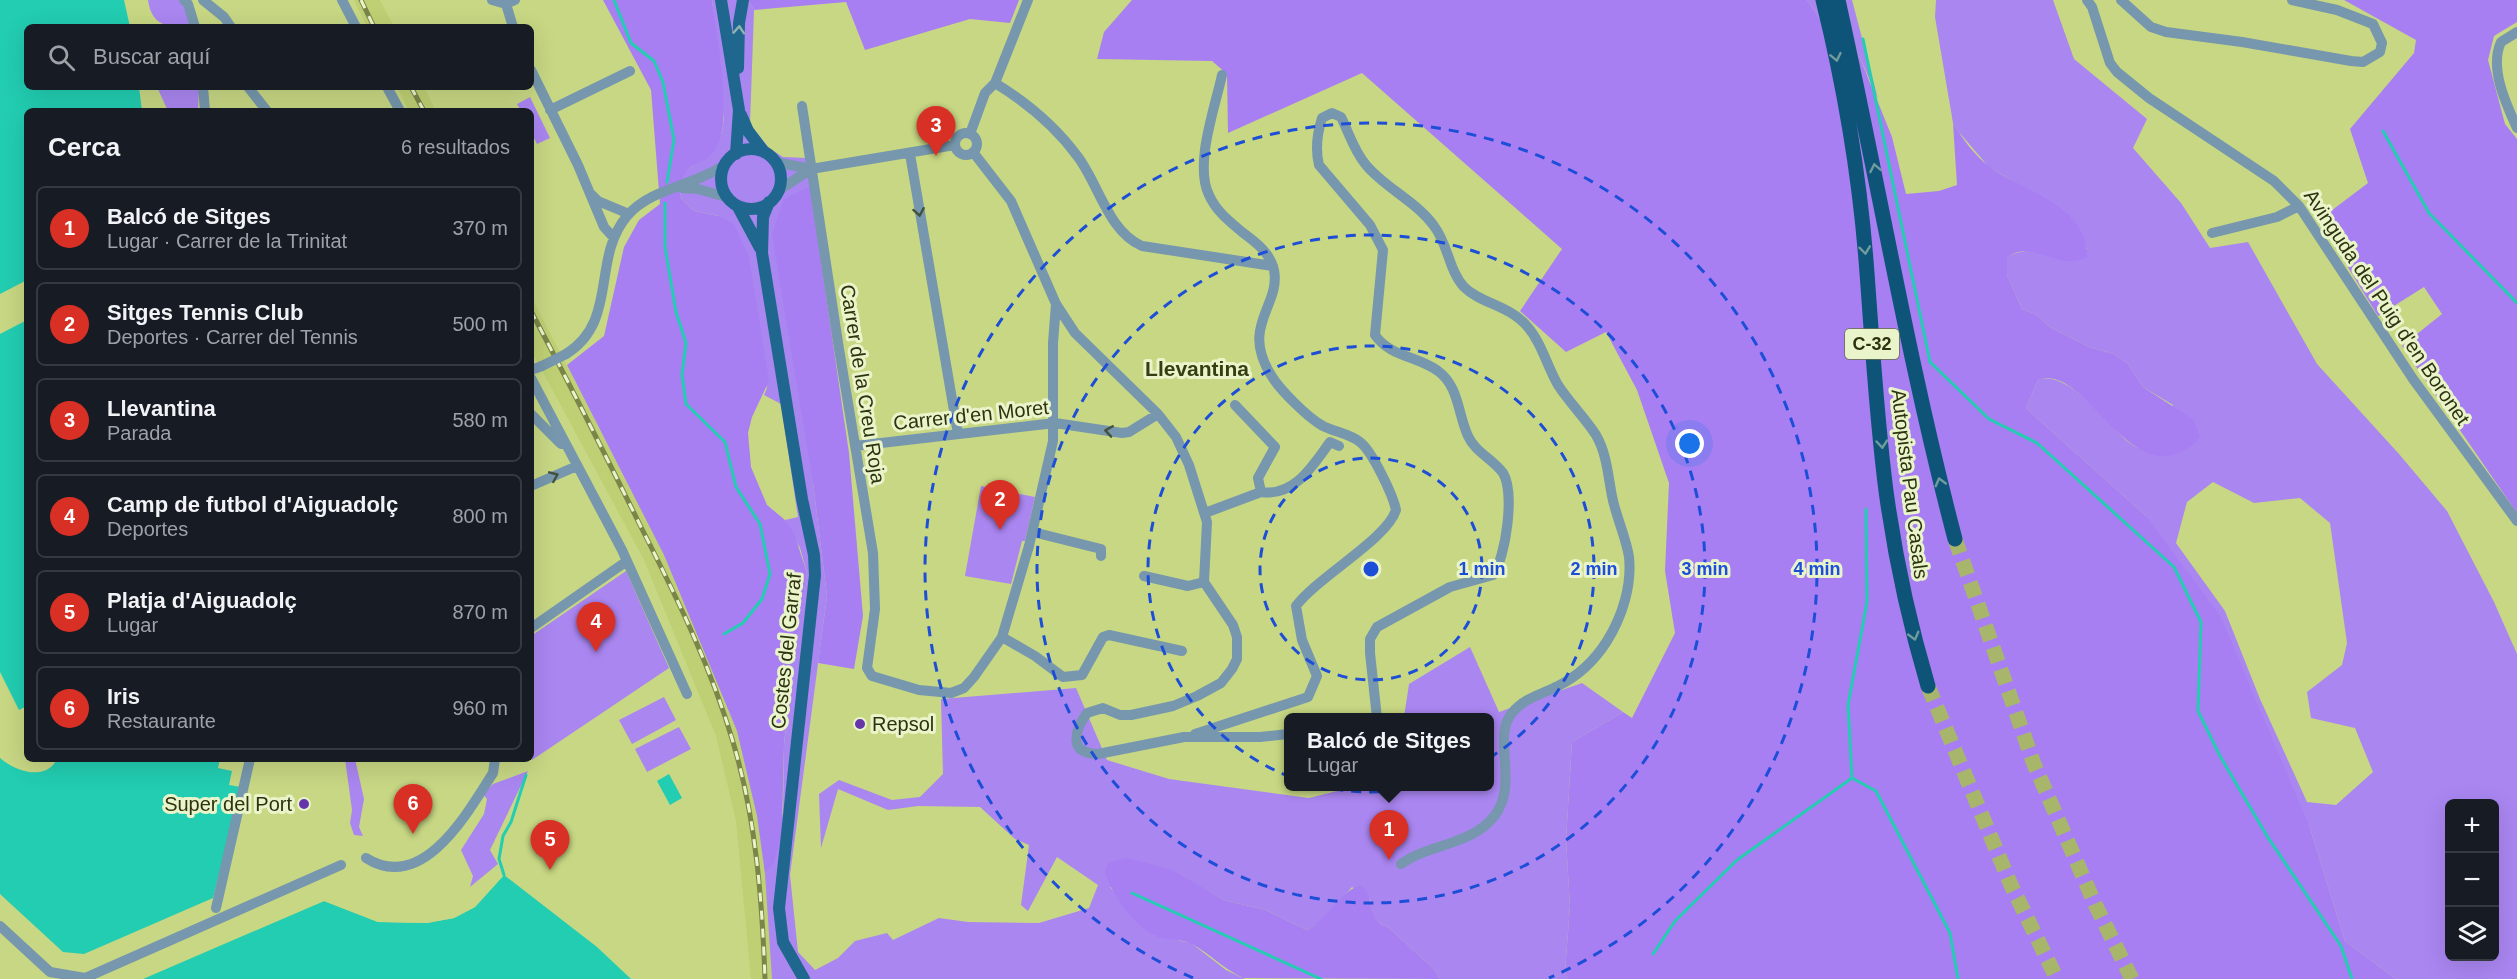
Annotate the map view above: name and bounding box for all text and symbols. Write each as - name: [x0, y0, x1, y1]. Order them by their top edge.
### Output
- search box: [24, 24, 534, 90]
- one-way arrow: [732, 25, 745, 35]
- icon: search: [45, 41, 78, 74]
- text: Buscar aquí: [93, 44, 210, 69]
- one-way arrow: [1828, 52, 1841, 62]
- pin: 3: [916, 106, 956, 156]
- text: Cerca: [48, 132, 120, 162]
- text: 6 resultados: [401, 136, 510, 158]
- one-way arrow: [1869, 163, 1882, 173]
- street label: Avinguda del Puig d'en Boronet: [2300, 185, 2474, 429]
- text: Balcó de Sitges: [107, 204, 271, 229]
- one-way arrow: [912, 206, 925, 216]
- text: 1: [64, 217, 75, 239]
- text: 370 m: [452, 217, 508, 239]
- text: Lugar · Carrer de la Trinitat: [107, 230, 347, 252]
- one-way arrow: [1858, 245, 1870, 254]
- street label: Carrer de la Creu Roja: [836, 283, 890, 486]
- text: Sitges Tennis Club: [107, 300, 303, 325]
- text: 2: [64, 313, 75, 335]
- text: 500 m: [452, 313, 508, 335]
- text: Deportes · Carrer del Tennis: [107, 326, 358, 348]
- road number: C-32: [1845, 329, 1899, 359]
- district label: Llevantina: [1145, 357, 1249, 380]
- street label: Autopista Pau Casals: [1887, 388, 1933, 580]
- text: Llevantina: [107, 396, 216, 421]
- street label: Carrer d'en Moret: [892, 396, 1050, 434]
- text: 3: [64, 409, 75, 431]
- text: 580 m: [452, 409, 508, 431]
- text: Parada: [107, 422, 172, 444]
- one-way arrow: [1104, 426, 1113, 438]
- your location: [1675, 429, 1704, 458]
- one-way arrow: [1875, 440, 1888, 449]
- one-way arrow: [548, 472, 559, 484]
- one-way arrow: [1934, 477, 1947, 487]
- pin: 2: [980, 480, 1020, 530]
- text: Camp de futbol d'Aiguadolç: [107, 492, 398, 517]
- text: 4: [64, 505, 75, 527]
- text: 800 m: [452, 505, 508, 527]
- text: Deportes: [107, 518, 188, 540]
- centre of rings: [1361, 559, 1381, 579]
- text: 1 min: [1458, 559, 1506, 579]
- text: 2 min: [1570, 559, 1618, 579]
- text: 3 min: [1681, 559, 1729, 579]
- text: 4 min: [1793, 559, 1841, 579]
- street label: Costes del Garraf: [767, 571, 805, 730]
- text: Platja d'Aiguadolç: [107, 588, 297, 613]
- text: 5: [64, 601, 75, 623]
- text: 870 m: [452, 601, 508, 623]
- pin: 4: [576, 602, 616, 652]
- text: Lugar: [107, 614, 158, 636]
- one-way arrow: [1906, 631, 1919, 641]
- text: Iris: [107, 684, 140, 709]
- text: 6: [64, 697, 75, 719]
- text: 960 m: [452, 697, 508, 719]
- text: Restaurante: [107, 710, 216, 732]
- place label: Repsol: [872, 713, 934, 735]
- popup: [1284, 713, 1494, 791]
- marker: Repsol: [853, 717, 867, 731]
- text: Balcó de Sitges: [1307, 728, 1471, 753]
- text: Lugar: [1307, 754, 1358, 776]
- pin: 6: [394, 784, 432, 834]
- place label: Super del Port: [164, 793, 292, 815]
- marker: Super del Port: [297, 797, 311, 811]
- map controls: [2445, 799, 2499, 961]
- button: +: [2445, 799, 2499, 853]
- pin: 1: [1370, 810, 1408, 860]
- pin: 5: [530, 820, 570, 870]
- button: −: [2445, 853, 2499, 907]
- button: layers: [2445, 907, 2499, 961]

